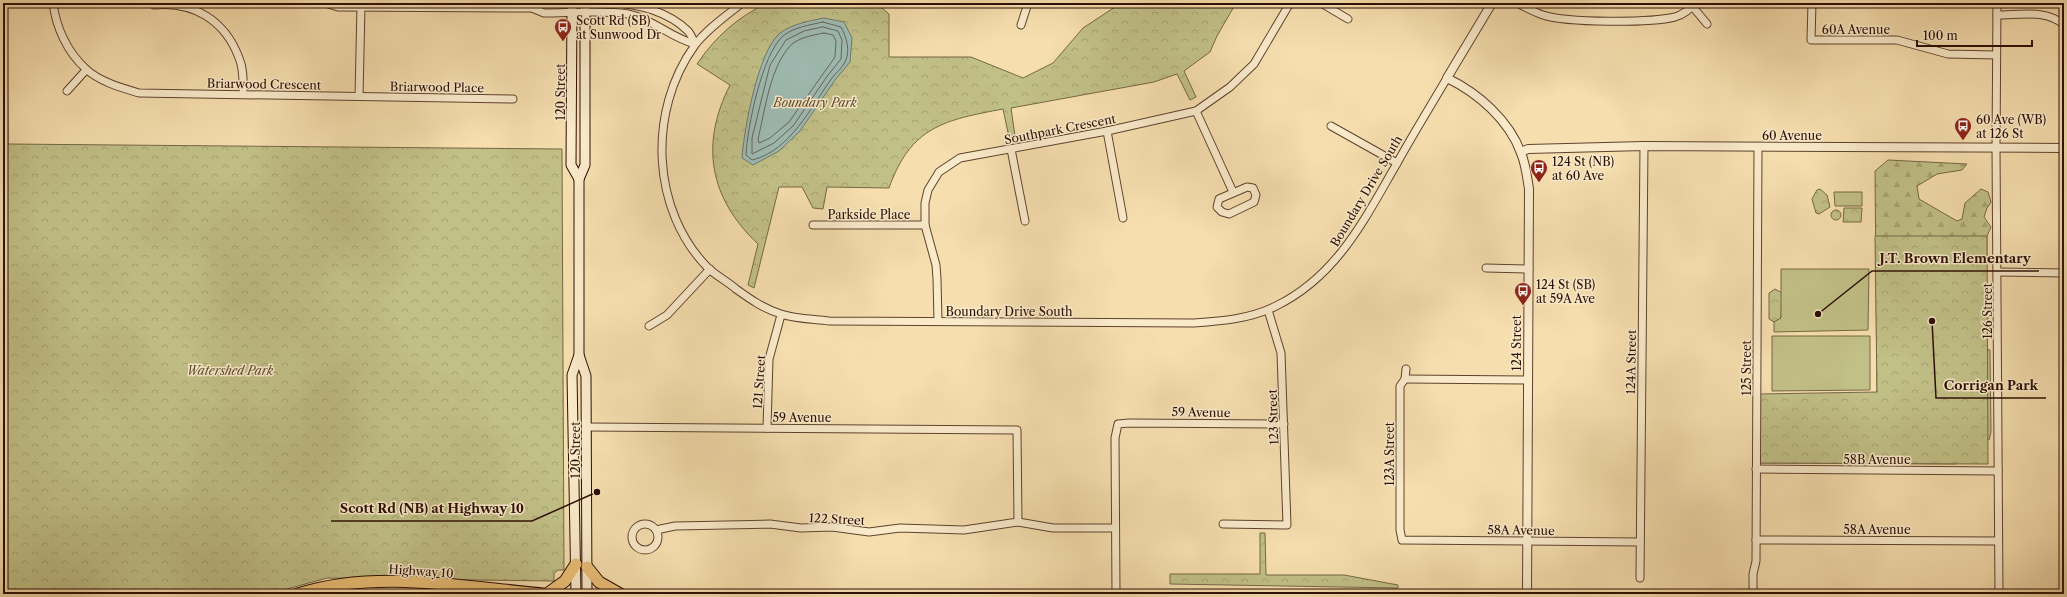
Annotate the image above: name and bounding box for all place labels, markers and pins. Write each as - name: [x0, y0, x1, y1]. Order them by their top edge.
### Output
- place label: Scott Rd (SB) at Sunwood Dr: [576, 13, 661, 42]
- bus stop icon: Scott Rd (SB) at Sunwood Dr: [553, 17, 573, 42]
- place label: 60 Ave (WB) at 126 St: [1976, 112, 2047, 141]
- bus stop icon: 60 Ave (WB) at 126 St: [1953, 116, 1973, 141]
- place label: 124 St (NB) at 60 Ave: [1552, 154, 1614, 183]
- bus stop icon: 124 St (NB) at 60 Ave: [1529, 158, 1549, 183]
- callout: J.T. Brown Elementary: [1872, 246, 2039, 271]
- place label: 124 St (SB) at 59A Ave: [1536, 277, 1596, 306]
- bus stop icon: 124 St (SB) at 59A Ave: [1513, 281, 1533, 306]
- callout: Corrigan Park: [1936, 373, 2046, 398]
- callout: Scott Rd (NB) at Highway 10: [331, 496, 532, 521]

